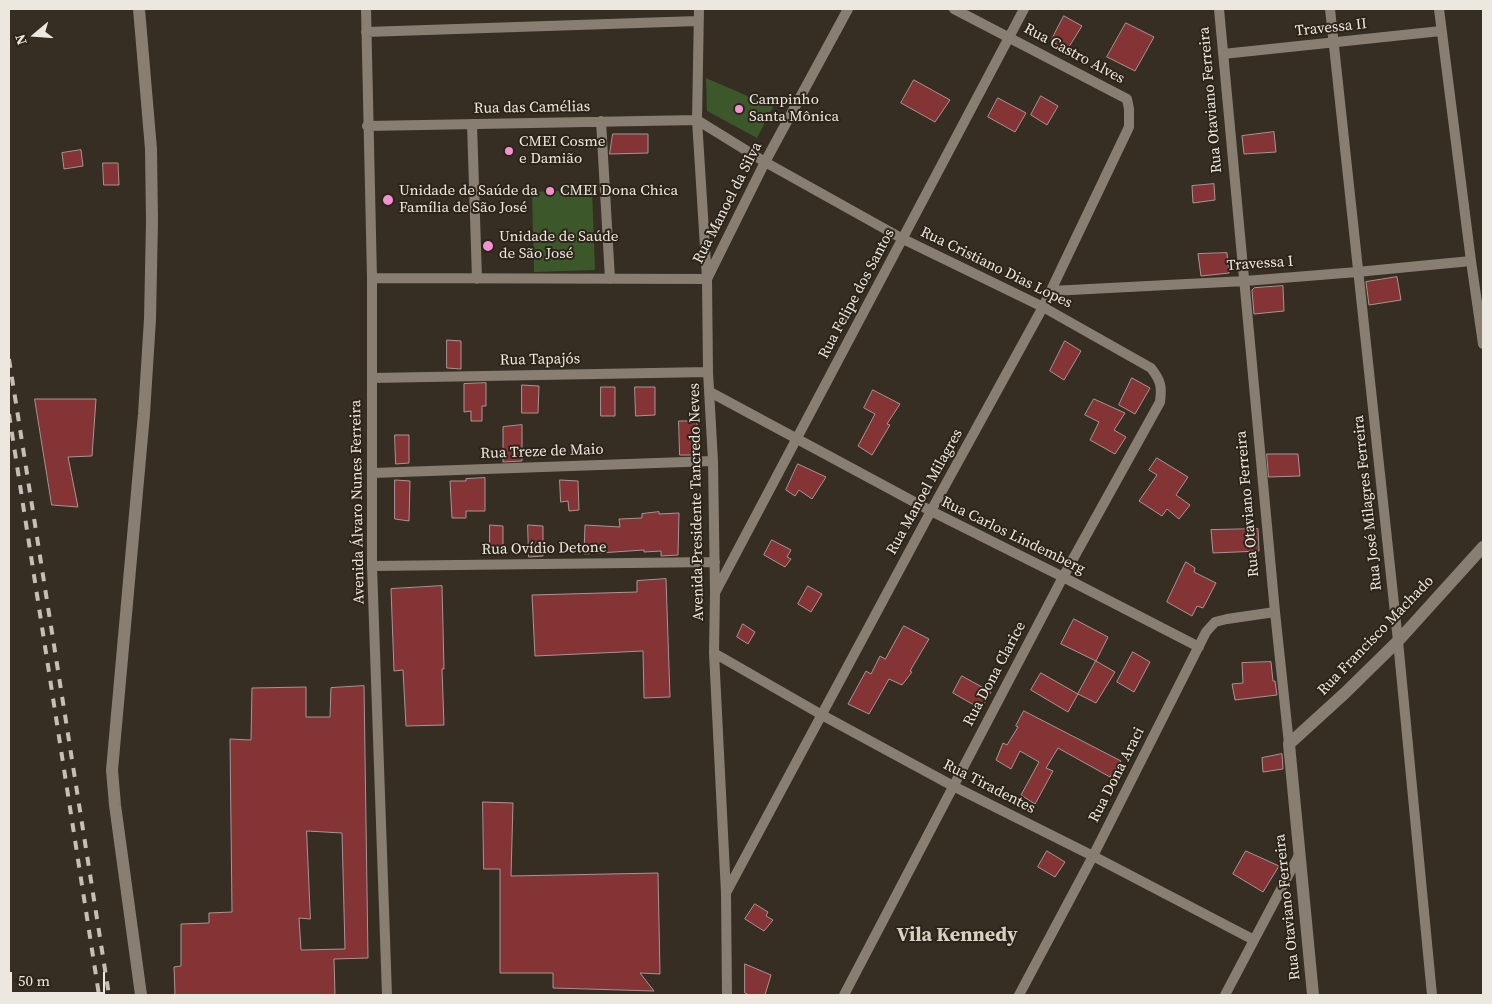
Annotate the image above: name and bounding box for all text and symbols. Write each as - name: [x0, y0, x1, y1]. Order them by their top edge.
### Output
- north arrow: [10, 10, 60, 60]
- street label: Travessa II: [1294, 15, 1368, 41]
- street label: Rua Castro Alves: [1021, 20, 1127, 88]
- street label: Rua Otaviano Ferreira: [1196, 26, 1226, 174]
- text: N: [10, 32, 32, 48]
- place label: Campinho Santa Mônica: [749, 91, 839, 126]
- street label: Rua das Camélias: [474, 98, 590, 118]
- marker: Campinho Santa Mônica: [733, 103, 745, 115]
- place label: CMEI Cosme e Damião: [519, 133, 605, 168]
- street label: Rua Manoel da Silva: [690, 139, 766, 267]
- marker: CMEI Cosme e Damião: [503, 145, 515, 157]
- place label: Unidade de Saúde da Família de São José: [399, 182, 538, 217]
- place label: CMEI Dona Chica: [560, 182, 678, 200]
- marker: CMEI Dona Chica: [544, 185, 556, 197]
- marker: Unidade de Saúde da Família de São José: [381, 193, 395, 207]
- street label: Rua Cristiano Dias Lopes: [917, 223, 1075, 313]
- street label: Rua Felipe dos Santos: [815, 226, 899, 362]
- place label: Unidade de Saúde de São José: [499, 228, 618, 263]
- marker: Unidade de Saúde de São José: [481, 239, 495, 253]
- street label: Travessa I: [1226, 253, 1294, 275]
- street label: Rua Tapajós: [500, 350, 580, 370]
- street label: Avenida Presidente Tancredo Neves: [686, 383, 708, 621]
- street label: Avenida Álvaro Nunes Ferreira: [347, 400, 369, 604]
- street label: Rua José Milagres Ferreira: [1350, 414, 1386, 592]
- street label: Rua Manoel Milagres: [883, 426, 967, 558]
- street label: Rua Otaviano Ferreira: [1233, 430, 1263, 578]
- street label: Rua Treze de Maio: [480, 441, 604, 463]
- street label: Rua Carlos Lindemberg: [938, 493, 1088, 579]
- street label: Rua Ovídio Detone: [481, 539, 607, 559]
- street label: Rua Francisco Machado: [1314, 572, 1438, 700]
- street label: Rua Dona Clarice: [960, 619, 1030, 729]
- street label: Rua Dona Araci: [1085, 725, 1149, 825]
- street label: Rua Tiradentes: [940, 756, 1038, 818]
- street label: Rua Otaviano Ferreira: [1271, 833, 1305, 981]
- district label: Vila Kennedy: [896, 924, 1018, 948]
- scale bar: [12, 962, 108, 994]
- text: 50 m: [18, 970, 50, 991]

